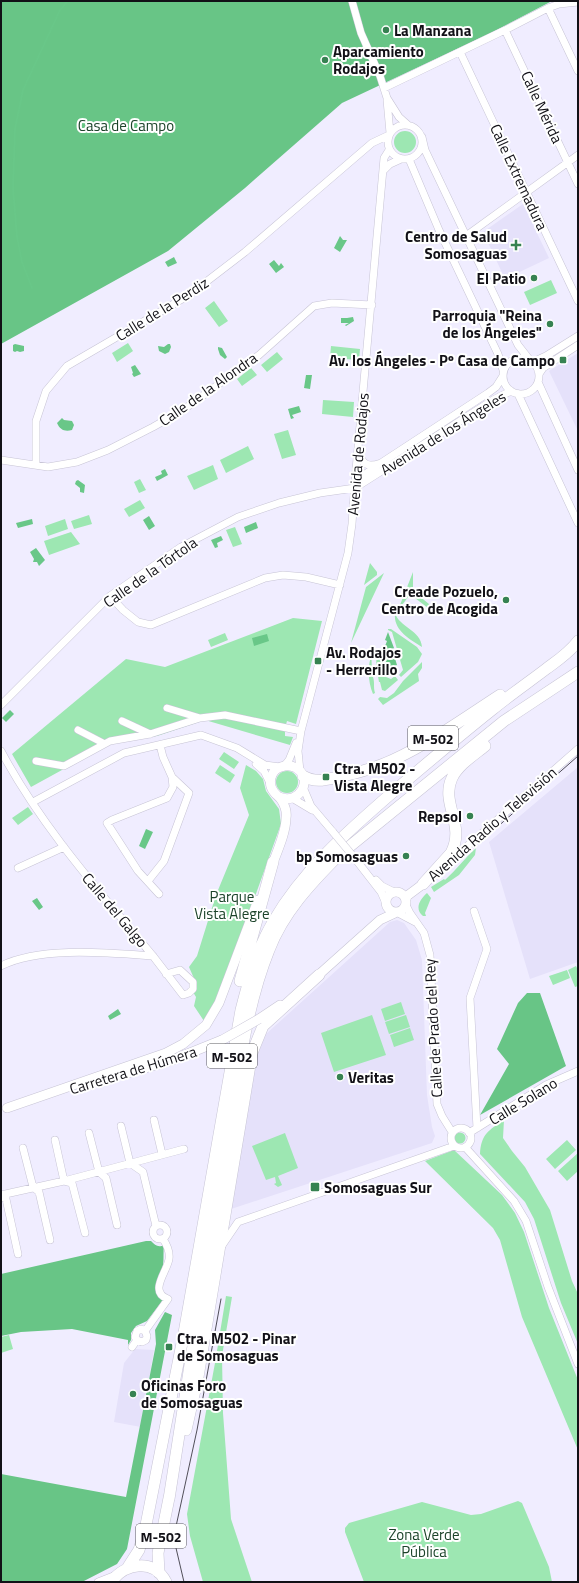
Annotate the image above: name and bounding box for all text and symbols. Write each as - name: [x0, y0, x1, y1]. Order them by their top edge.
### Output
- place label: La Manzana: [394, 19, 472, 42]
- marker: La Manzana: [381, 25, 391, 35]
- place label: Aparcamiento Rodajos: [333, 40, 424, 80]
- marker: Aparcamiento Rodajos: [320, 55, 330, 65]
- street label: Calle Mérida: [515, 67, 569, 147]
- park label: Casa de Campo: [78, 114, 174, 137]
- street label: Calle Extremadura: [484, 120, 554, 234]
- place label: Centro de Salud Somosaguas: [405, 225, 507, 265]
- marker: Centro de Salud Somosaguas: [510, 239, 522, 251]
- place label: El Patio: [477, 267, 526, 290]
- street label: Calle de la Perdiz: [111, 271, 213, 347]
- marker: El Patio: [529, 273, 539, 283]
- place label: Parroquia "Reina de los Ángeles": [432, 304, 542, 344]
- marker: Parroquia "Reina de los Ángeles": [545, 319, 555, 329]
- street label: Calle de la Alondra: [154, 346, 262, 432]
- place label: Av. los Ángeles - Pº Casa de Campo: [329, 349, 555, 372]
- marker: Av. los Ángeles - Pº Casa de Campo: [558, 355, 568, 365]
- street label: Avenida de los Ángeles: [376, 385, 510, 481]
- street label: Avenida de Rodajos: [341, 392, 375, 516]
- street label: Calle de la Tórtola: [98, 531, 202, 613]
- place label: Creade Pozuelo, Centro de Acogida: [381, 580, 498, 620]
- marker: Creade Pozuelo, Centro de Acogida: [501, 595, 511, 605]
- place label: Av. Rodajos - Herrerillo: [326, 641, 401, 681]
- marker: Av. Rodajos - Herrerillo: [313, 656, 323, 666]
- road number: M-502: [408, 726, 458, 750]
- place label: Ctra. M502 - Vista Alegre: [334, 757, 415, 797]
- street label: Avenida Radio y Televisión: [422, 761, 562, 887]
- marker: Ctra. M502 - Vista Alegre: [321, 772, 331, 782]
- place label: Repsol: [418, 805, 462, 828]
- marker: Repsol: [465, 811, 475, 821]
- place label: bp Somosaguas: [296, 845, 398, 868]
- marker: bp Somosaguas: [401, 851, 411, 861]
- street label: Calle del Galgo: [77, 868, 153, 953]
- park label: Parque Vista Alegre: [194, 885, 270, 925]
- street label: Calle de Prado del Rey: [418, 958, 448, 1098]
- street label: Carretera de Húmera: [67, 1040, 200, 1100]
- road number: M-502: [207, 1044, 257, 1068]
- place label: Veritas: [348, 1066, 394, 1089]
- street label: Calle Solano: [484, 1071, 562, 1131]
- marker: Veritas: [335, 1072, 345, 1082]
- place label: Somosaguas Sur: [324, 1176, 432, 1199]
- marker: Somosaguas Sur: [309, 1181, 321, 1193]
- place label: Ctra. M502 - Pinar de Somosaguas: [177, 1327, 296, 1367]
- marker: Ctra. M502 - Pinar de Somosaguas: [164, 1342, 174, 1352]
- place label: Oficinas Foro de Somosaguas: [141, 1374, 243, 1414]
- marker: Oficinas Foro de Somosaguas: [128, 1389, 138, 1399]
- park label: Zona Verde Pública: [388, 1523, 460, 1563]
- road number: M-502: [136, 1524, 186, 1548]

